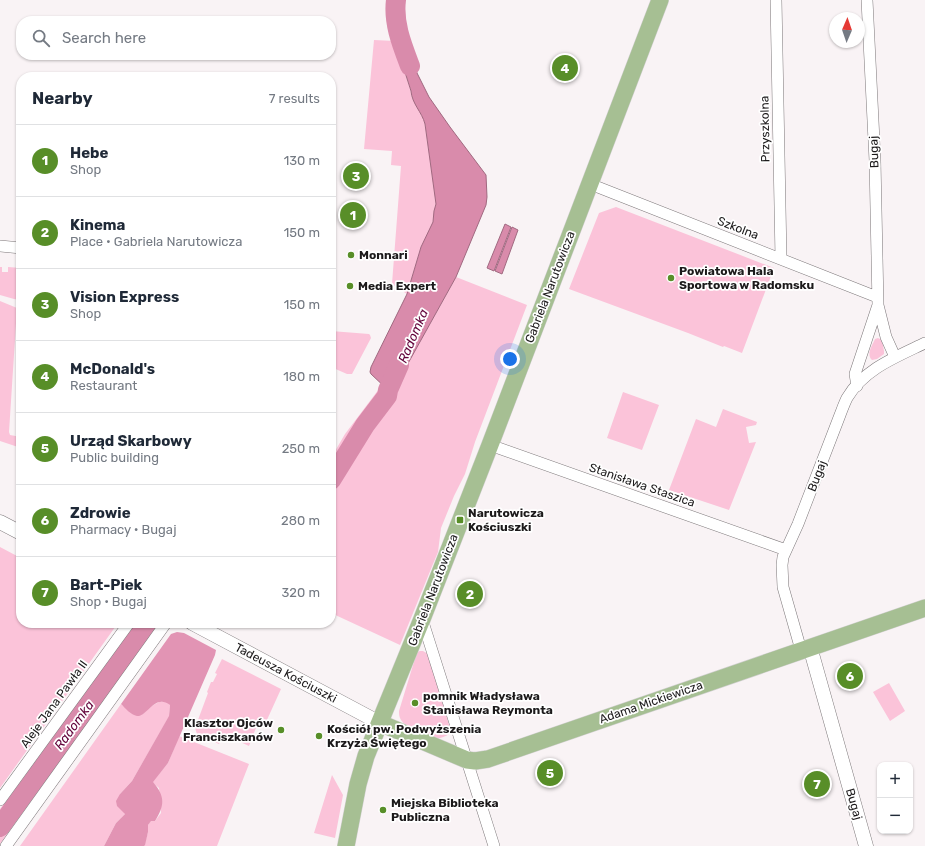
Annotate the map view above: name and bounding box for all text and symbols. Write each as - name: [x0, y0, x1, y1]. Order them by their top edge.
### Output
- north arrow: [829, 12, 865, 48]
- search box: [16, 16, 336, 60]
- icon: search: [30, 27, 52, 49]
- text: Search here: [62, 29, 146, 47]
- pin: 4: [552, 53, 578, 83]
- text: Nearby: [32, 88, 93, 108]
- text: 7 results: [269, 91, 320, 106]
- street label: Przyszkolna: [757, 96, 773, 162]
- street label: Bugaj: [866, 136, 882, 168]
- text: Hebe: [70, 144, 108, 162]
- text: 1: [42, 153, 48, 168]
- text: 130 m: [284, 153, 320, 168]
- pin: 3: [343, 161, 369, 191]
- text: Shop: [70, 162, 101, 177]
- pin: 1: [340, 200, 366, 230]
- street label: Szkolna: [715, 214, 761, 242]
- text: Kinema: [70, 216, 125, 234]
- text: 2: [41, 225, 49, 240]
- text: 150 m: [284, 225, 320, 240]
- street label: Gabriela Narutowicza: [522, 229, 578, 345]
- text: Place · Gabriela Narutowicza: [70, 234, 242, 249]
- place label: Monnari: [359, 248, 408, 262]
- marker: Monnari: [346, 250, 356, 260]
- place label: Powiatowa Hala Sportowa w Radomsku: [679, 264, 814, 292]
- marker: Powiatowa Hala Sportowa w Radomsku: [666, 273, 676, 283]
- place label: Media Expert: [358, 279, 437, 293]
- marker: Media Expert: [345, 281, 355, 291]
- text: Vision Express: [70, 288, 179, 306]
- text: 3: [41, 297, 49, 312]
- text: 150 m: [284, 297, 320, 312]
- text: Shop: [70, 306, 101, 321]
- water label: Radomka: [395, 306, 431, 365]
- your location: [500, 349, 520, 369]
- text: McDonald's: [70, 360, 155, 378]
- text: 4: [41, 369, 49, 384]
- text: 180 m: [283, 369, 320, 384]
- text: Restaurant: [70, 378, 137, 393]
- text: Urząd Skarbowy: [70, 432, 192, 450]
- text: 5: [41, 441, 49, 456]
- text: 250 m: [282, 441, 320, 456]
- text: Public building: [70, 450, 159, 465]
- street label: Bugaj: [805, 458, 829, 494]
- street label: Stanisława Staszica: [587, 460, 697, 510]
- text: Zdrowie: [70, 504, 131, 522]
- place label: Narutowicza Kościuszki: [468, 506, 544, 534]
- text: 6: [41, 513, 49, 528]
- text: 280 m: [281, 513, 320, 528]
- marker: Narutowicza Kościuszki: [455, 515, 465, 525]
- text: Pharmacy · Bugaj: [70, 522, 176, 537]
- street label: Gabriela Narutowicza: [405, 532, 461, 648]
- text: Bart-Piek: [70, 576, 142, 594]
- pin: 2: [457, 579, 483, 609]
- text: 7: [41, 585, 49, 600]
- text: 320 m: [282, 585, 320, 600]
- text: Shop · Bugaj: [70, 594, 147, 609]
- street label: Tadeusza Kościuszki: [233, 640, 339, 706]
- street label: Aleje Jana Pawła II: [18, 658, 90, 750]
- pin: 6: [837, 661, 863, 691]
- street label: Adama Mickiewicza: [597, 678, 705, 726]
- place label: pomnik Władysława Stanisława Reymonta: [423, 689, 553, 717]
- water label: Radomka: [51, 697, 97, 753]
- marker: pomnik Władysława Stanisława Reymonta: [410, 698, 420, 708]
- place label: Klasztor Ojców Franciszkanów: [183, 716, 273, 744]
- place label: Kościół pw. Podwyższenia Krzyża Świętego: [327, 722, 481, 750]
- marker: Klasztor Ojców Franciszkanów: [276, 725, 286, 735]
- marker: Kościół pw. Podwyższenia Krzyża Świętego: [314, 731, 324, 741]
- pin: 5: [537, 758, 563, 788]
- map controls: [877, 762, 913, 834]
- button: +: [877, 762, 913, 798]
- pin: 7: [804, 769, 830, 799]
- street label: Bugaj: [843, 787, 865, 821]
- place label: Miejska Biblioteka Publiczna: [391, 796, 499, 824]
- button: −: [877, 798, 913, 834]
- marker: Miejska Biblioteka Publiczna: [378, 805, 388, 815]

